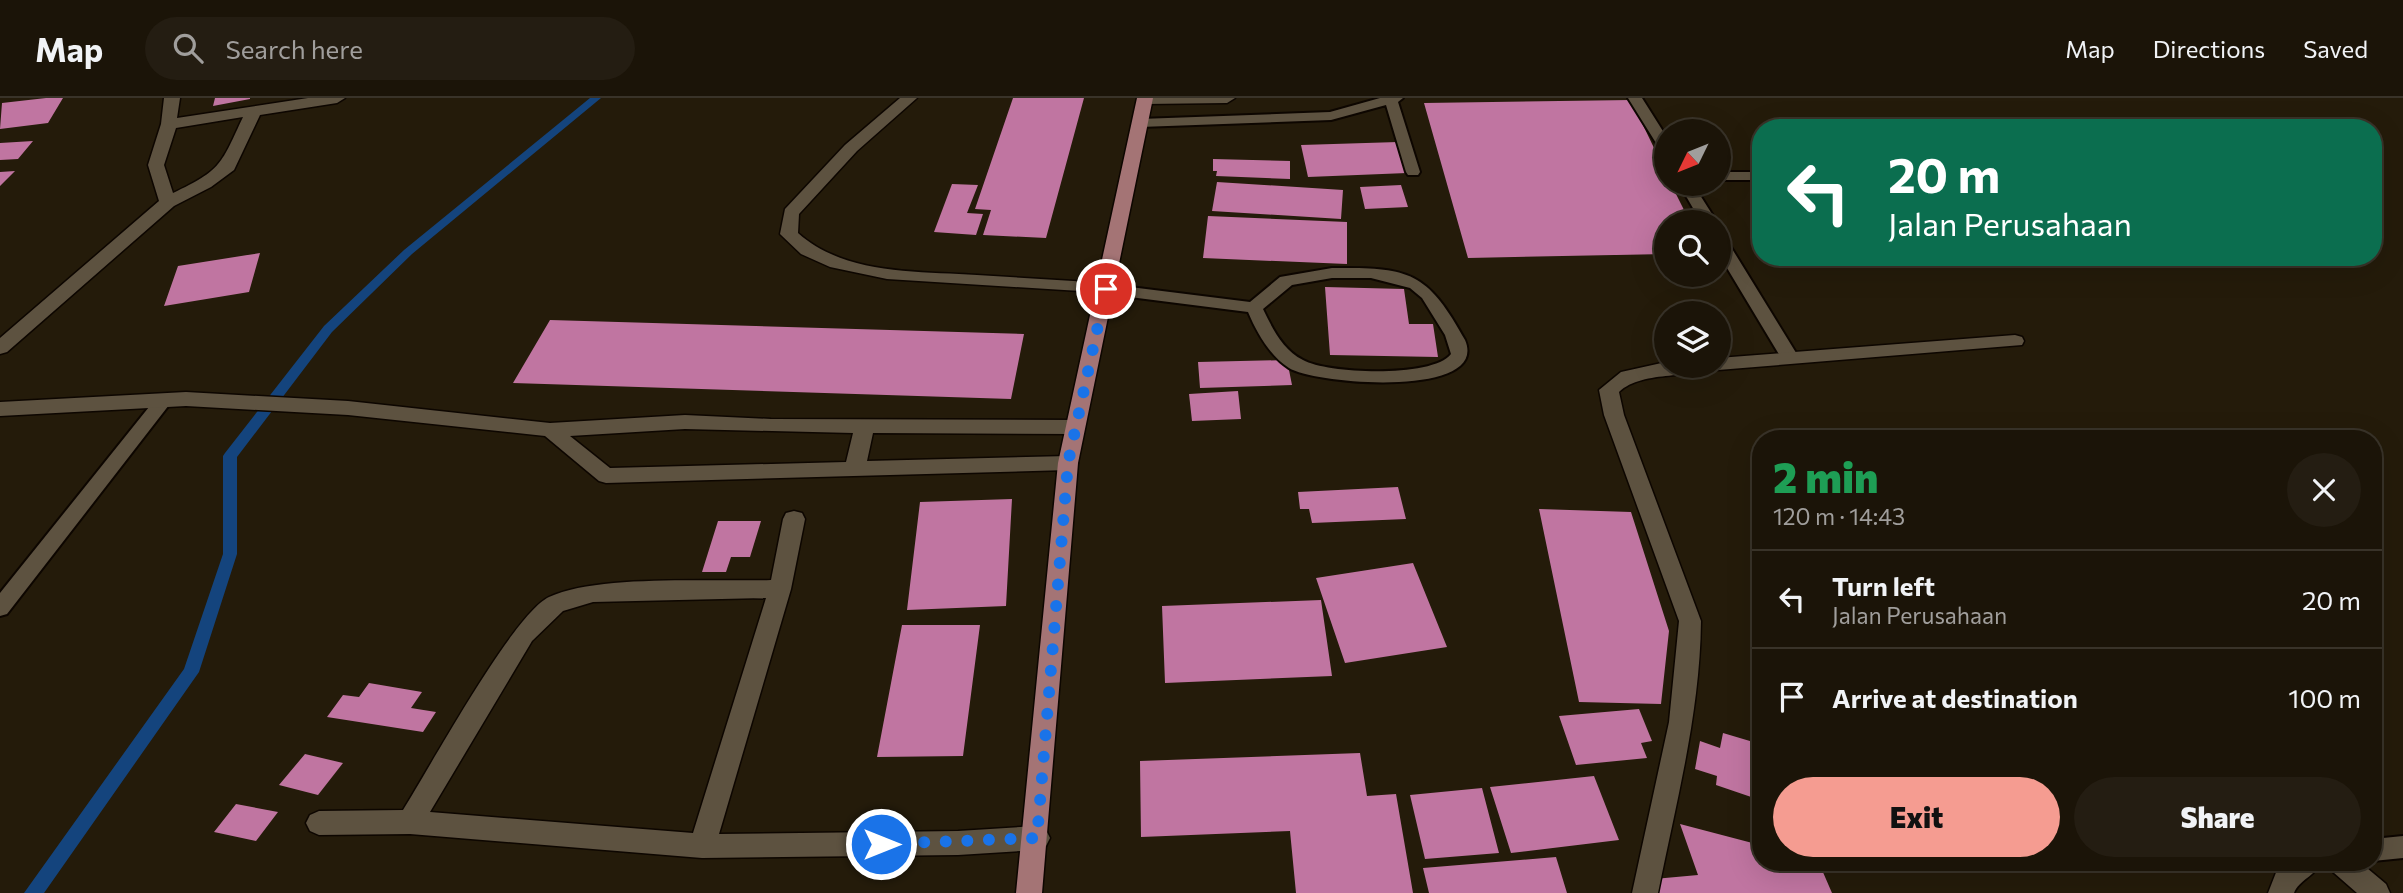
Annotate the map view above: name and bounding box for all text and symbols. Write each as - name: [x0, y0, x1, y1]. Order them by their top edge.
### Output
- search box: [145, 17, 635, 80]
- text: Map: [35, 28, 103, 69]
- icon: search: [169, 29, 207, 67]
- text: Search here: [225, 33, 363, 64]
- text: Map: [2065, 34, 2115, 63]
- text: Directions: [2153, 34, 2265, 63]
- text: Saved: [2303, 34, 2368, 63]
- north arrow: [1654, 119, 1731, 196]
- map controls: [1654, 119, 1731, 378]
- text: 20 m: [1888, 143, 2000, 203]
- icon: left: [1773, 147, 1864, 238]
- text: Jalan Perusahaan: [1888, 203, 2132, 243]
- button: search: [1654, 210, 1731, 287]
- pin: [1076, 259, 1136, 319]
- icon: arrive: [1087, 270, 1125, 308]
- button: layers: [1654, 301, 1731, 378]
- text: 2 min: [1773, 450, 1879, 502]
- button: close: [2287, 453, 2361, 527]
- text: 120 m · 14:43: [1773, 502, 1905, 530]
- text: Turn left: [1832, 570, 1935, 601]
- icon: left: [1773, 580, 1811, 618]
- text: 20 m: [2302, 584, 2361, 615]
- text: Jalan Perusahaan: [1832, 601, 2007, 629]
- icon: arrive: [1773, 678, 1811, 716]
- text: Arrive at destination: [1832, 682, 2078, 713]
- text: 100 m: [2288, 682, 2361, 713]
- button: Exit: [1773, 777, 2060, 857]
- button: Share: [2074, 777, 2361, 857]
- position arrow: [844, 807, 918, 881]

